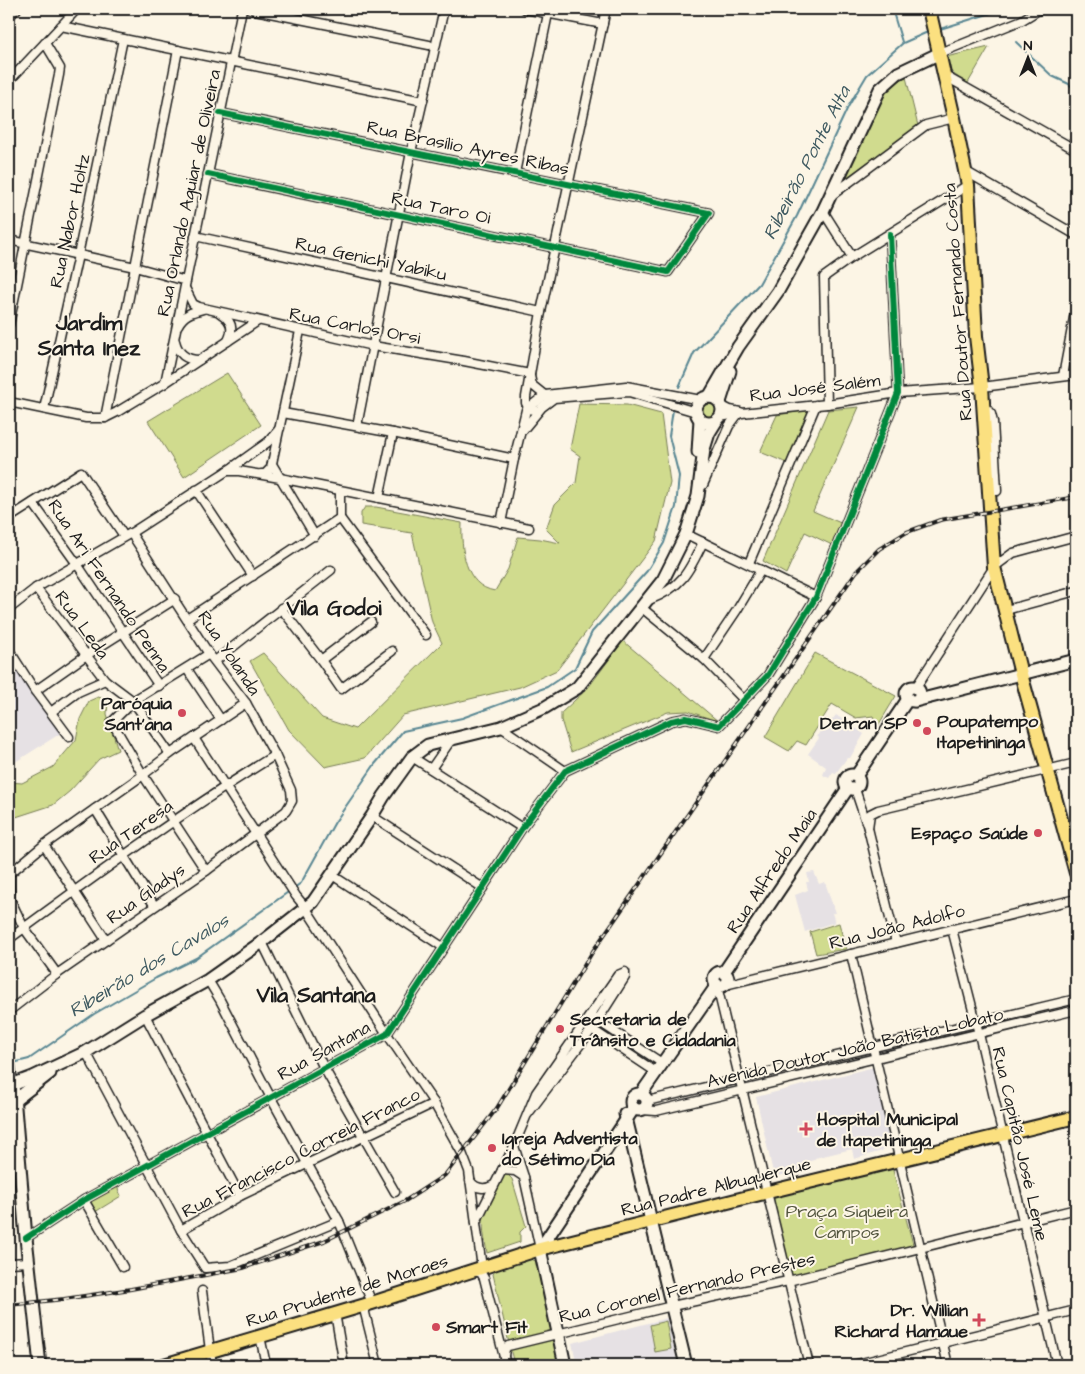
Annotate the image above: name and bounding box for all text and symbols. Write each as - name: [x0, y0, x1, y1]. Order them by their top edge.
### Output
- north arrow: [1002, 32, 1052, 82]
- text: N: [1024, 36, 1033, 56]
- street label: Rua Orlando Aguiar de Oliveira: [151, 67, 228, 319]
- water label: Ribeirão Ponte Alta: [757, 80, 858, 244]
- street label: Rua Brasílio Ayres Ribas: [364, 114, 571, 183]
- street label: Rua Nabor Holtz: [44, 152, 96, 290]
- street label: Rua Doutor Fernando Costa: [937, 182, 979, 422]
- street label: Rua Taro Oi: [389, 185, 493, 231]
- street label: Rua Genichi Yabiku: [293, 231, 449, 287]
- street label: Rua Carlos Orsi: [287, 301, 423, 351]
- district label: Jardim Santa Inez: [37, 308, 141, 364]
- street label: Rua José Salém: [748, 368, 882, 408]
- street label: Rua Ari Fernando Penna: [42, 494, 176, 678]
- street label: Rua Leda: [49, 586, 115, 664]
- district label: Vila Godoi: [285, 593, 382, 624]
- street label: Rua Yolanda: [191, 606, 267, 700]
- place label: Paróquia Sant’ana: [101, 691, 173, 737]
- marker: Paróquia Sant’ana: [176, 707, 188, 719]
- place label: Poupatempo Itapetininga: [937, 709, 1039, 756]
- place label: Detran SP: [820, 711, 908, 736]
- marker: Detran SP: [911, 717, 923, 729]
- marker: Poupatempo Itapetininga: [921, 725, 933, 737]
- street label: Rua Teresa: [84, 794, 178, 870]
- street label: Rua Alfredo Maia: [721, 804, 823, 938]
- place label: Espaço Saúde: [912, 821, 1028, 846]
- marker: Espaço Saúde: [1032, 827, 1044, 839]
- street label: Rua Gladys: [102, 858, 191, 931]
- street label: Rua João Adolfo: [827, 898, 967, 956]
- water label: Ribeirão dos Cavalos: [64, 907, 235, 1024]
- district label: Vila Santana: [255, 980, 376, 1011]
- street label: Avenida Doutor João Batista Lobato: [704, 1002, 1006, 1094]
- place label: Secretaria de Trânsito e Cidadania: [569, 1007, 737, 1053]
- street label: Rua Santana: [273, 1015, 375, 1087]
- marker: Secretaria de Trânsito e Cidadania: [554, 1023, 566, 1035]
- street label: Rua Capitão José Leme: [986, 1045, 1055, 1244]
- street label: Rua Francisco Correia Franco: [178, 1082, 424, 1224]
- place label: Hospital Municipal de Itapetininga: [816, 1107, 958, 1154]
- marker: Hospital Municipal de Itapetininga: [799, 1122, 813, 1136]
- place label: Igreja Adventista do Sétimo Dia: [501, 1126, 638, 1172]
- marker: Igreja Adventista do Sétimo Dia: [486, 1142, 498, 1154]
- street label: Rua Padre Albuquerque: [618, 1151, 814, 1223]
- park label: Praça Siqueira Campos: [786, 1199, 908, 1245]
- street label: Rua Coronel Fernando Prestes: [556, 1246, 818, 1330]
- street label: Rua Prudente de Moraes: [243, 1248, 451, 1334]
- place label: Dr. Willian Richard Hamaue: [835, 1298, 968, 1344]
- marker: Dr. Willian Richard Hamaue: [972, 1313, 986, 1327]
- place label: Smart Fit: [445, 1315, 528, 1340]
- marker: Smart Fit: [430, 1321, 442, 1333]

